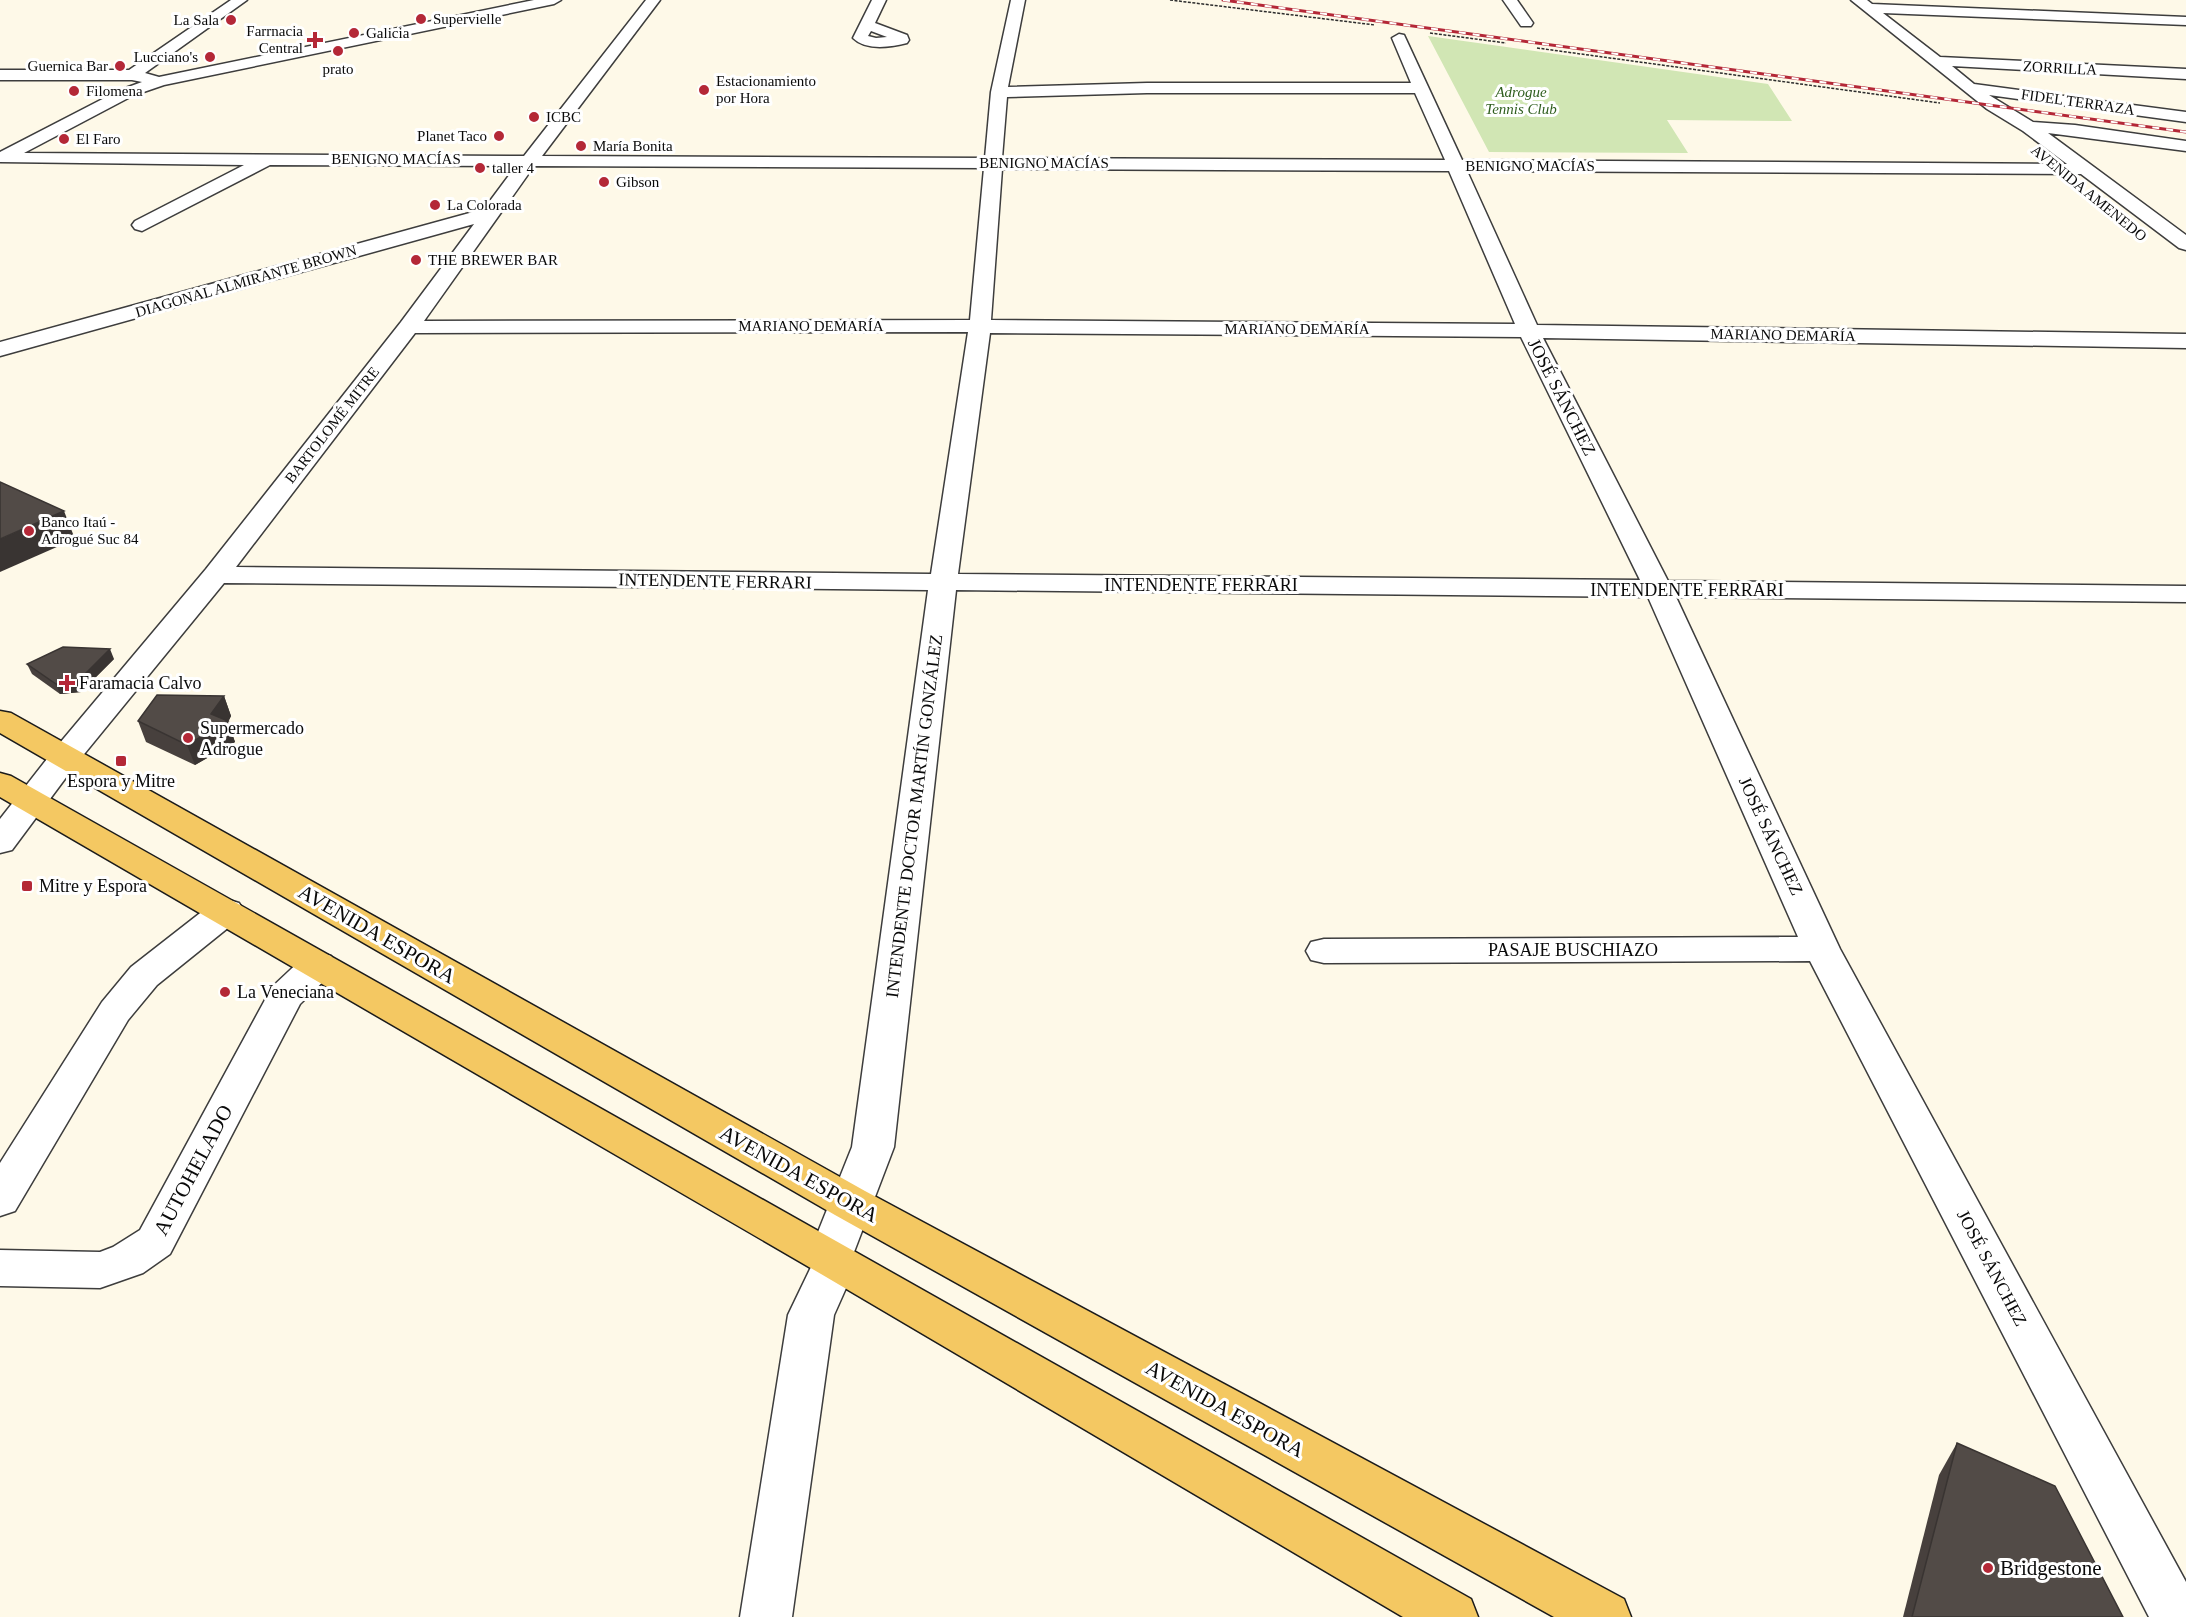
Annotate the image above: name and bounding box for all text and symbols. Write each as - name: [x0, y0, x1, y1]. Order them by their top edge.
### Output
- place label: Supervielle: [433, 11, 502, 27]
- place label: La Sala: [174, 12, 219, 28]
- marker: Supervielle: [414, 12, 428, 26]
- marker: La Sala: [224, 13, 238, 27]
- place label: Farrnacia Central: [246, 23, 303, 56]
- place label: Galicia: [366, 25, 410, 41]
- marker: Galicia: [347, 26, 361, 40]
- marker: Farrnacia Central: [308, 33, 322, 47]
- marker: prato: [331, 44, 345, 58]
- place label: Lucciano's: [134, 49, 198, 65]
- marker: Lucciano's: [203, 50, 217, 64]
- place label: Guernica Bar: [28, 58, 108, 74]
- street label: ZORRILLA: [2023, 58, 2098, 78]
- marker: Guernica Bar: [113, 59, 127, 73]
- place label: prato: [323, 61, 353, 77]
- place label: Estacionamiento por Hora: [716, 73, 816, 106]
- place label: Filomena: [86, 83, 143, 99]
- marker: Estacionamiento por Hora: [697, 83, 711, 97]
- marker: Filomena: [67, 84, 81, 98]
- park label: Adrogue Tennis Club: [1485, 84, 1557, 117]
- street label: FIDEL TERRAZA: [2020, 86, 2136, 118]
- place label: ICBC: [546, 109, 581, 125]
- marker: ICBC: [527, 110, 541, 124]
- place label: Planet Taco: [417, 128, 487, 144]
- marker: Planet Taco: [492, 129, 506, 143]
- place label: El Faro: [76, 131, 121, 147]
- marker: El Faro: [57, 132, 71, 146]
- place label: María Bonita: [593, 138, 673, 154]
- marker: María Bonita: [574, 139, 588, 153]
- street label: AVENIDA AMENEDO: [2028, 142, 2150, 244]
- street label: BENIGNO MACÍAS: [331, 151, 461, 167]
- street label: BENIGNO MACÍAS: [979, 155, 1109, 171]
- street label: BENIGNO MACÍAS: [1465, 158, 1595, 174]
- place label: taller 4: [492, 160, 535, 176]
- marker: taller 4: [473, 161, 487, 175]
- place label: Gibson: [616, 174, 660, 190]
- marker: Gibson: [597, 175, 611, 189]
- place label: La Colorada: [447, 197, 522, 213]
- marker: La Colorada: [428, 198, 442, 212]
- street label: DIAGONAL ALMIRANTE BROWN: [134, 242, 359, 320]
- place label: THE BREWER BAR: [428, 252, 558, 268]
- marker: THE BREWER BAR: [409, 253, 423, 267]
- street label: MARIANO DEMARÍA: [738, 318, 884, 334]
- street label: MARIANO DEMARÍA: [1224, 321, 1370, 337]
- street label: MARIANO DEMARÍA: [1710, 326, 1856, 344]
- street label: JOSÉ SÁNCHEZ: [1524, 335, 1601, 459]
- street label: BARTOLOMÉ MITRE: [282, 364, 382, 486]
- place label: Banco Itaú - Adrogué Suc 84: [41, 514, 139, 547]
- marker: Banco Itaú - Adrogué Suc 84: [22, 524, 36, 538]
- street label: INTENDENTE FERRARI: [618, 569, 812, 593]
- street label: INTENDENTE FERRARI: [1104, 575, 1298, 595]
- street label: INTENDENTE FERRARI: [1590, 580, 1784, 600]
- street label: INTENDENTE DOCTOR MARTÍN GONZÁLEZ: [881, 633, 946, 999]
- place label: Faramacia Calvo: [79, 673, 201, 693]
- marker: Faramacia Calvo: [60, 676, 74, 690]
- place label: Supermercado Adrogue: [200, 718, 304, 759]
- marker: Supermercado Adrogue: [181, 731, 195, 745]
- marker: Espora y Mitre: [114, 754, 128, 768]
- place label: Espora y Mitre: [67, 771, 175, 791]
- street label: JOSÉ SÁNCHEZ: [1735, 773, 1808, 898]
- place label: Mitre y Espora: [39, 876, 147, 896]
- marker: Mitre y Espora: [20, 879, 34, 893]
- street label: AVENIDA ESPORA: [294, 879, 461, 989]
- street label: PASAJE BUSCHIAZO: [1488, 940, 1658, 960]
- place label: La Veneciana: [237, 982, 334, 1002]
- marker: La Veneciana: [218, 985, 232, 999]
- street label: AUTOHELADO: [149, 1101, 237, 1239]
- street label: AVENIDA ESPORA: [716, 1120, 883, 1228]
- street label: JOSÉ SÁNCHEZ: [1953, 1206, 2032, 1329]
- street label: AVENIDA ESPORA: [1142, 1355, 1309, 1463]
- place label: Bridgestone: [2000, 1556, 2101, 1580]
- marker: Bridgestone: [1981, 1561, 1995, 1575]

